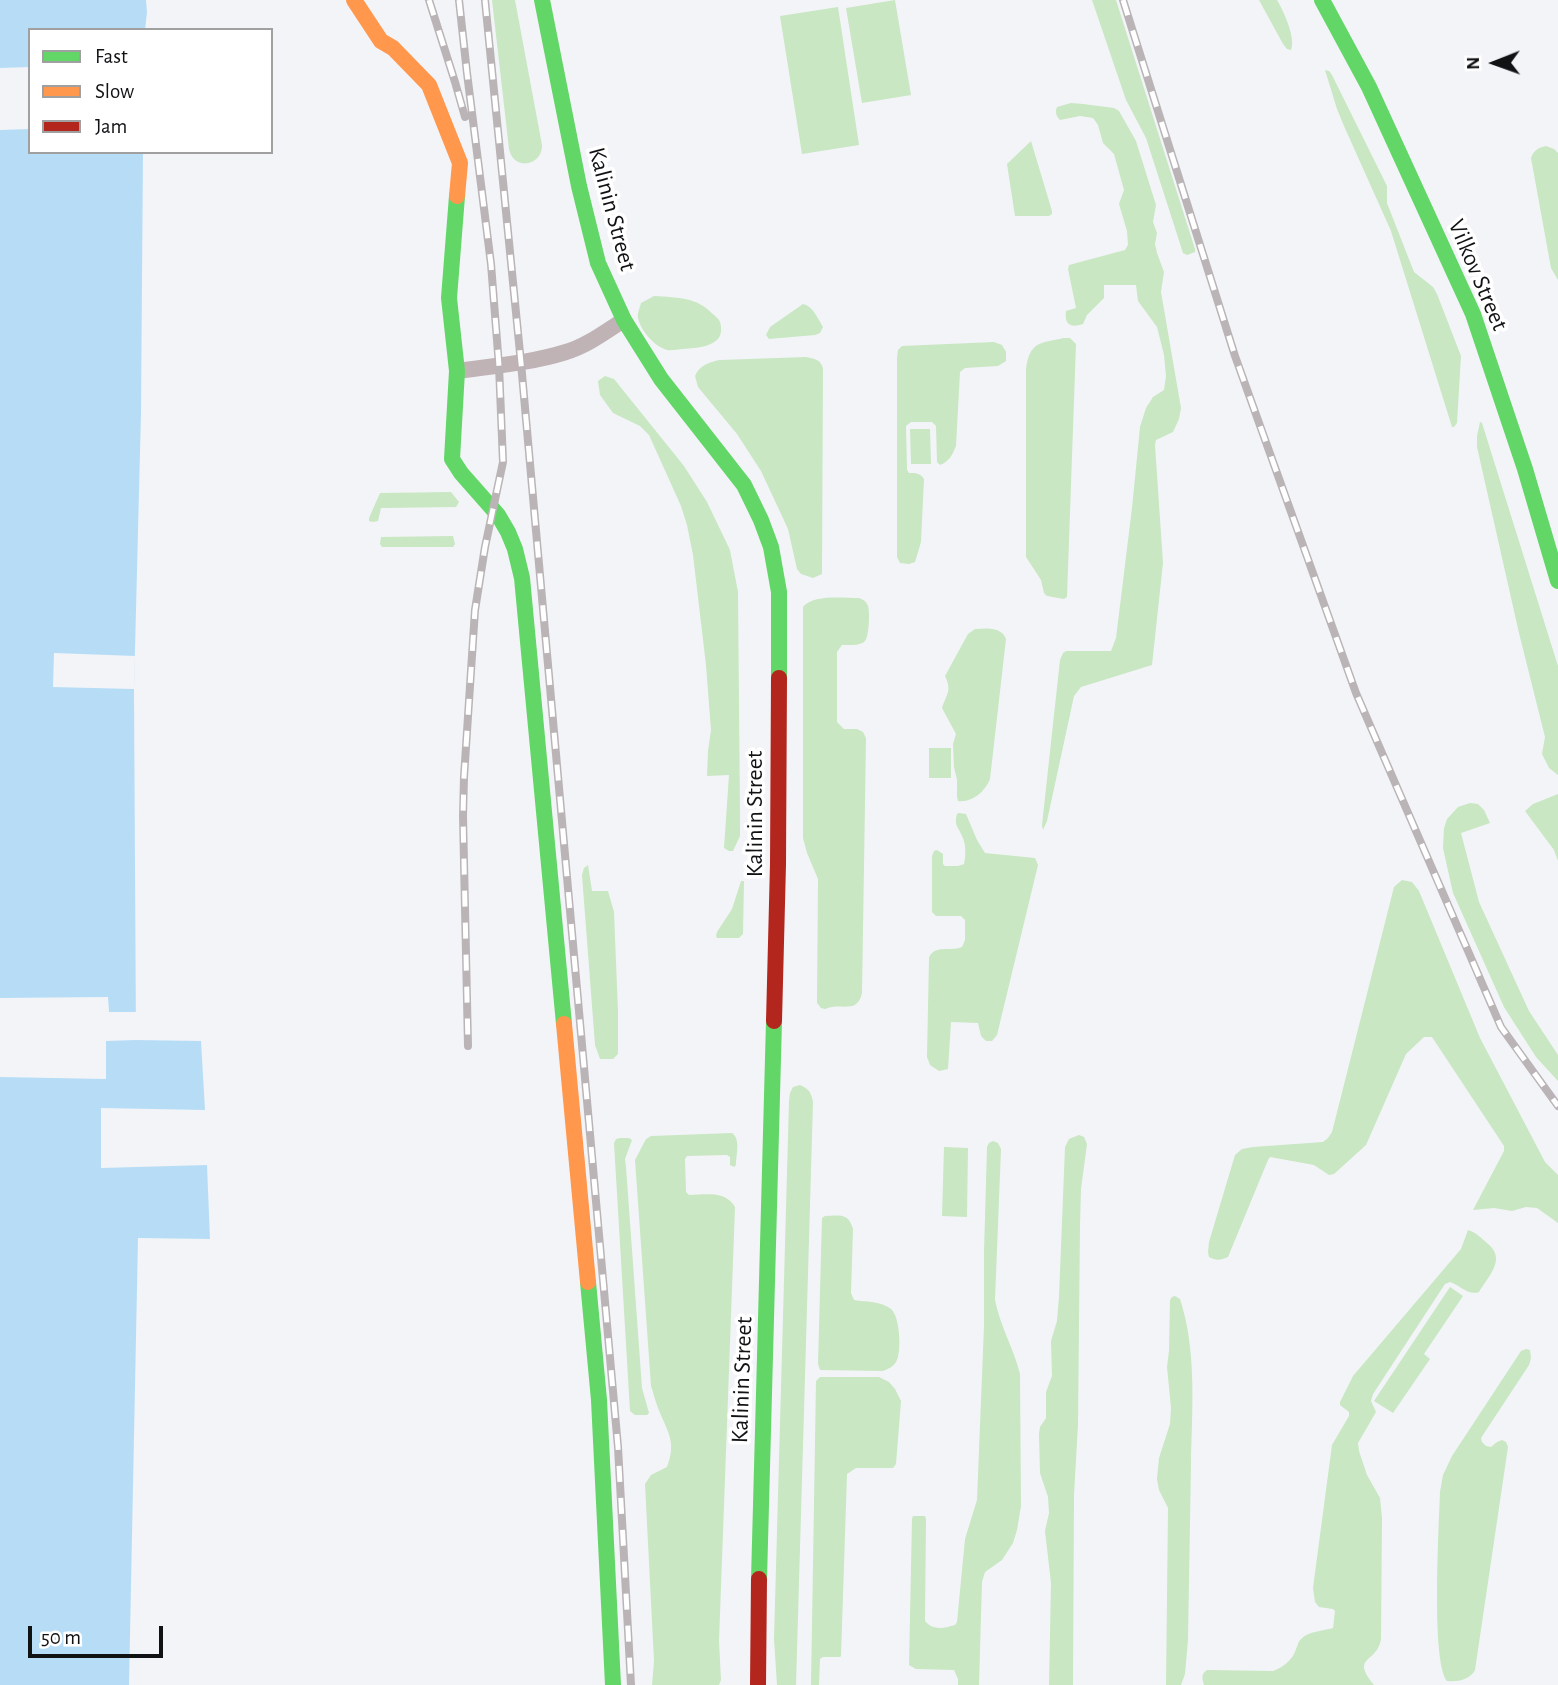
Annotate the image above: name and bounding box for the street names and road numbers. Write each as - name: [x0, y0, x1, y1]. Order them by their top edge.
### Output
- street label: Kalinin Street: [582, 144, 642, 274]
- street label: Vilkov Street: [1442, 215, 1514, 335]
- street label: Kalinin Street: [741, 751, 769, 877]
- street label: Kalinin Street: [725, 1316, 759, 1444]

